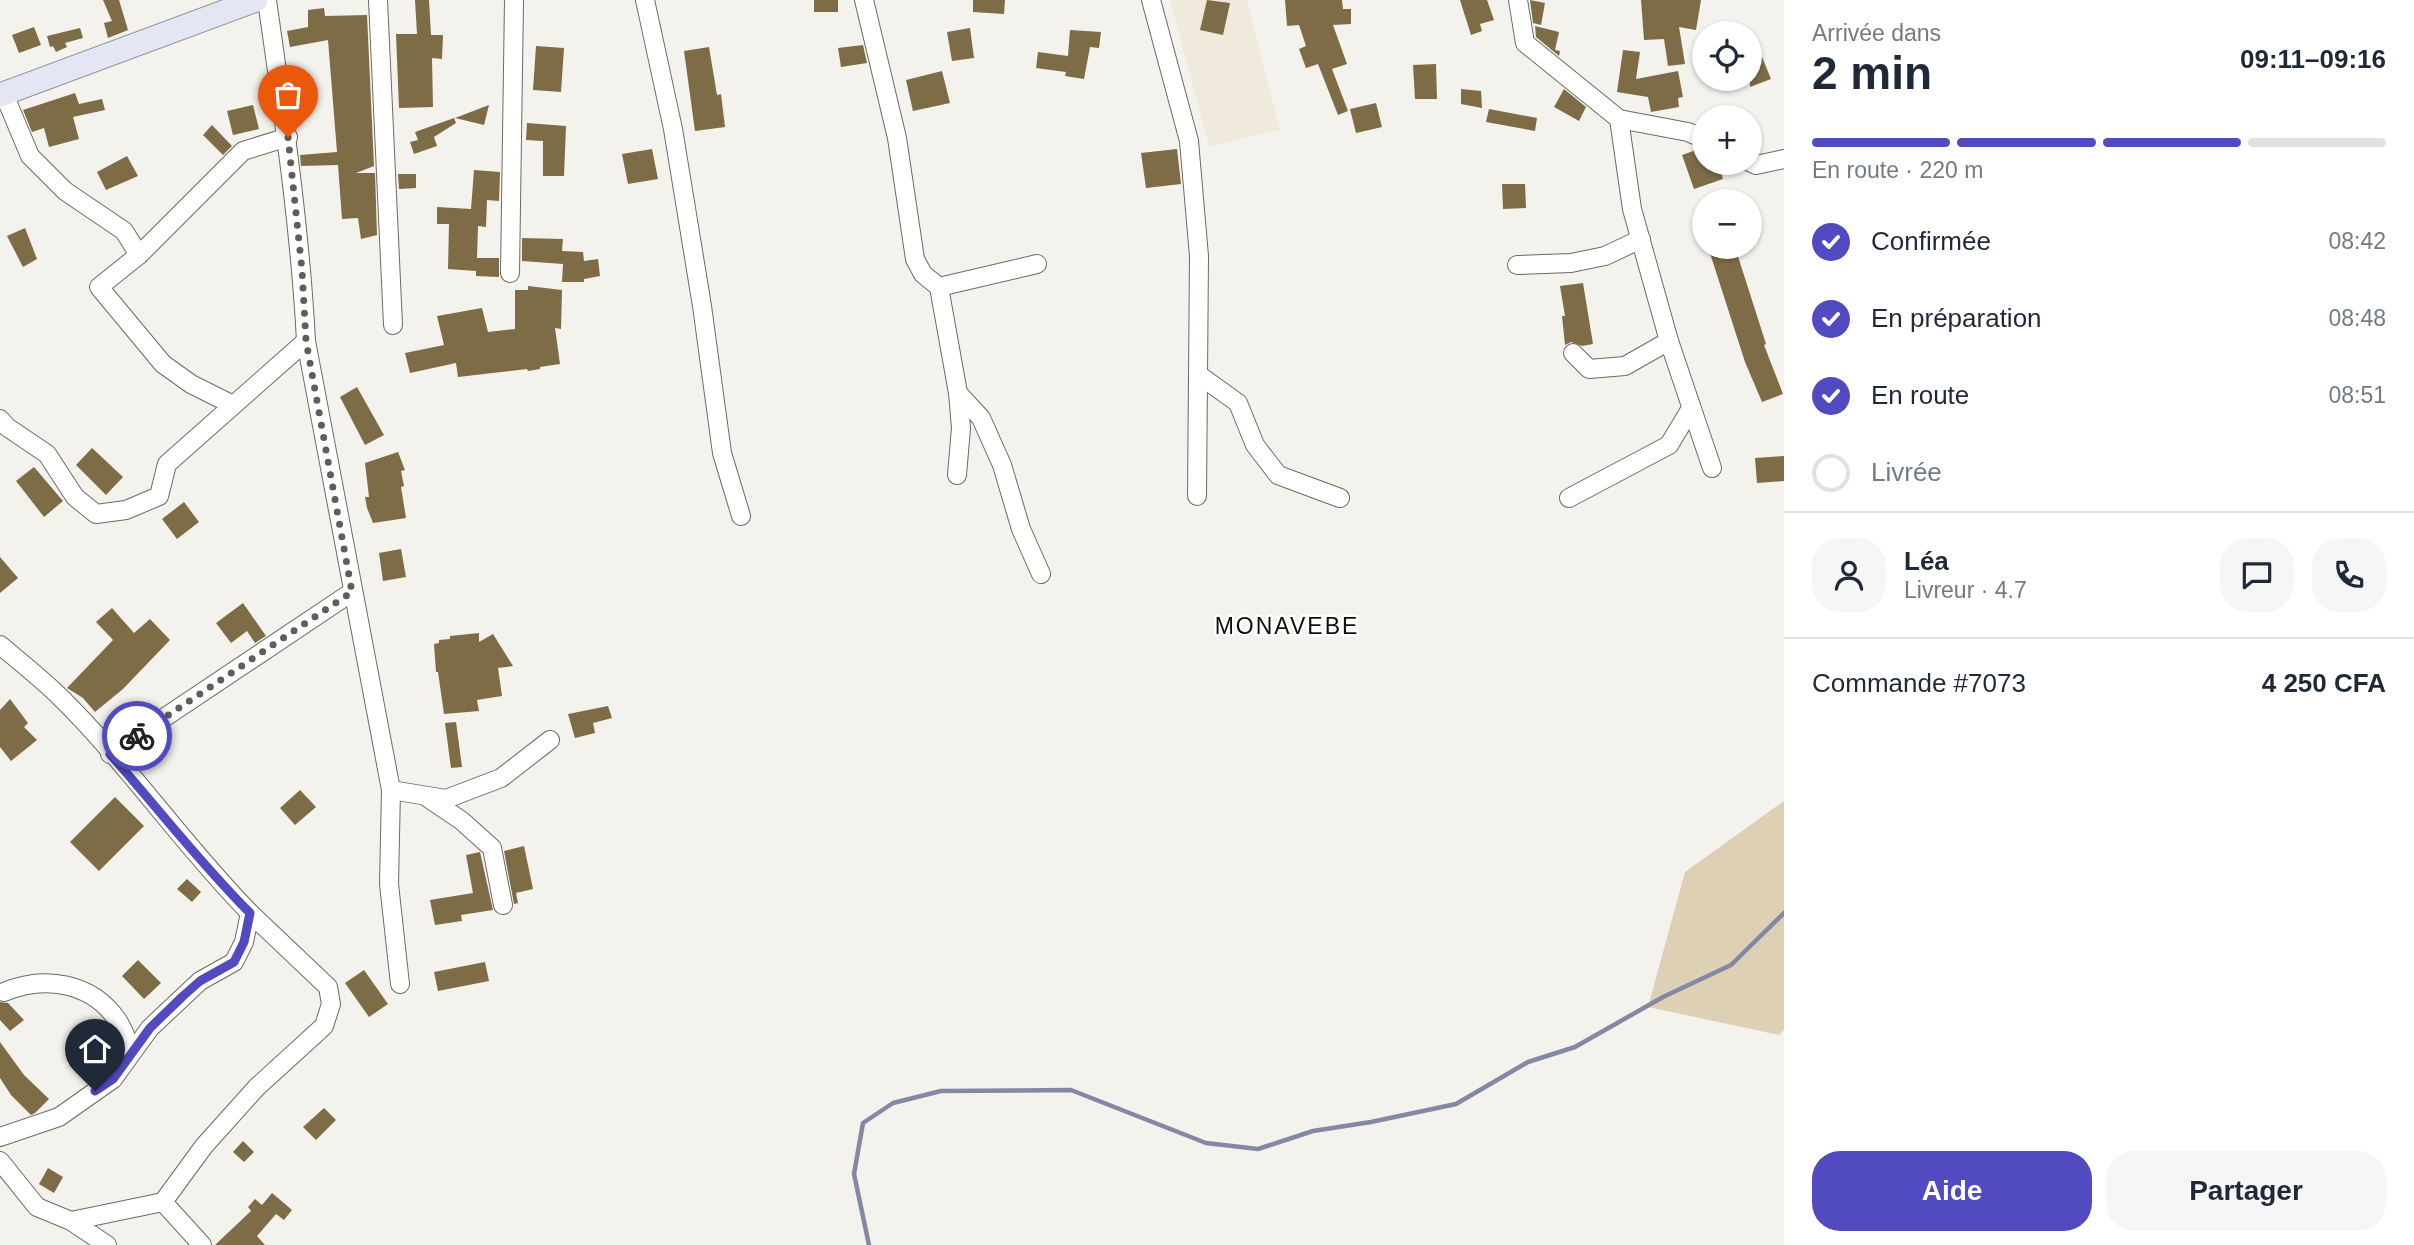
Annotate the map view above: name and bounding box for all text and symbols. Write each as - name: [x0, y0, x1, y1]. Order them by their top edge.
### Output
- text: Arrivée dans: [1812, 20, 1941, 46]
- map controls: [1692, 21, 1762, 259]
- button: locate: [1692, 21, 1762, 91]
- text: 09:11–09:16: [2240, 44, 2386, 74]
- text: 2 min: [1812, 47, 1932, 99]
- pin: [258, 65, 318, 137]
- icon: bag: [269, 76, 307, 114]
- button: +: [1692, 105, 1762, 175]
- text: En route · 220 m: [1812, 157, 1983, 183]
- button: −: [1692, 189, 1762, 259]
- icon: check: [1812, 223, 1850, 261]
- text: Confirmée: [1871, 226, 1991, 256]
- text: 08:42: [2328, 228, 2386, 254]
- icon: check: [1812, 300, 1850, 338]
- text: En préparation: [1871, 303, 2042, 333]
- text: 08:48: [2328, 305, 2386, 331]
- icon: check: [1812, 377, 1850, 415]
- text: En route: [1871, 380, 1969, 410]
- text: 08:51: [2328, 382, 2386, 408]
- text: Livrée: [1871, 457, 1942, 487]
- button: person: [1812, 538, 1886, 612]
- button: chat: [2220, 538, 2294, 612]
- button: phone: [2312, 538, 2386, 612]
- text: Léa: [1904, 546, 1949, 576]
- text: Livreur · 4.7: [1904, 577, 2027, 603]
- district label: MONAVEBE: [1215, 613, 1359, 639]
- text: Commande #7073: [1812, 668, 2026, 698]
- text: 4 250 CFA: [2262, 668, 2386, 698]
- courier: [102, 701, 172, 771]
- icon: bike: [118, 717, 156, 755]
- pin: [65, 1019, 125, 1091]
- icon: home: [76, 1030, 114, 1068]
- button: Aide: [1812, 1151, 2092, 1231]
- button: Partager: [2106, 1151, 2386, 1231]

